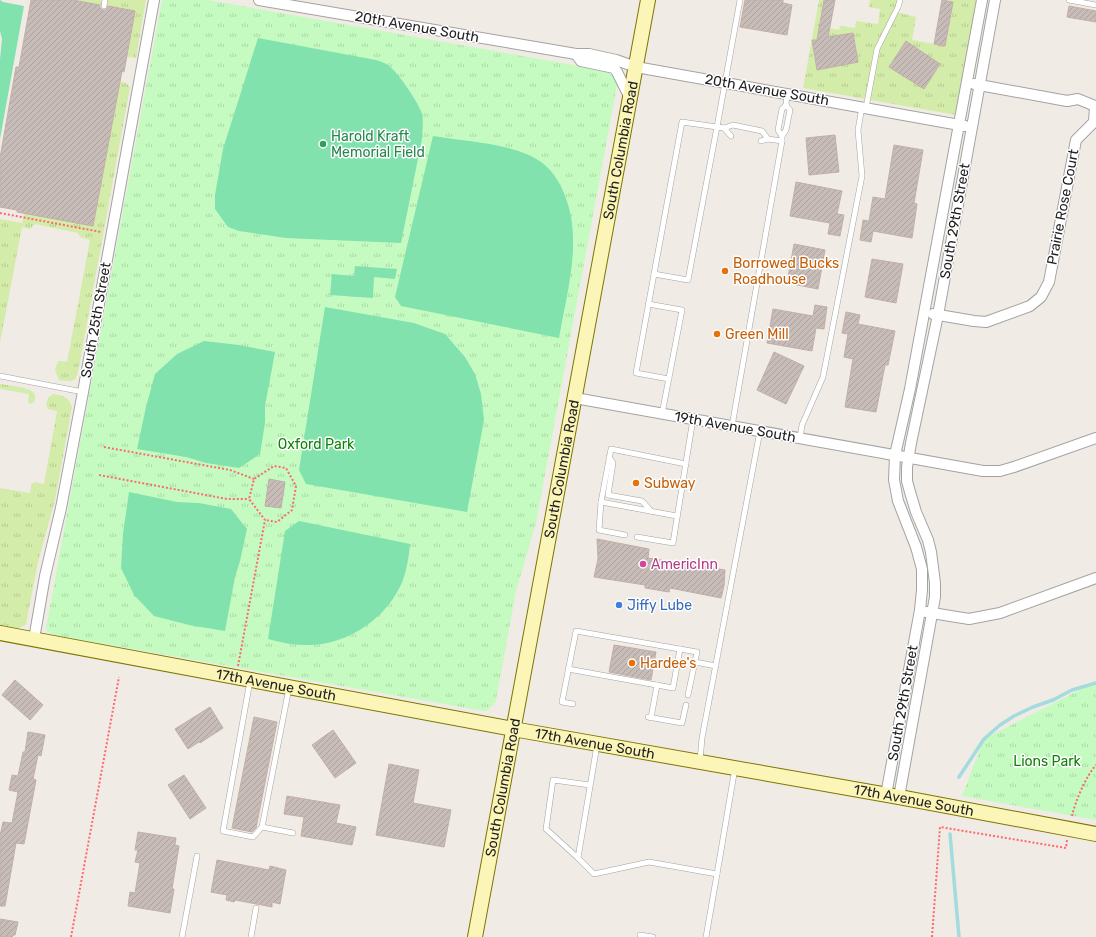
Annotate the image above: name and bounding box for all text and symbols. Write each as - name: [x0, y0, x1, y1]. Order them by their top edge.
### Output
- street label: 20th Avenue South: [354, 8, 480, 46]
- street label: 20th Avenue South: [704, 71, 830, 109]
- street label: South Columbia Road: [599, 80, 641, 221]
- place label: Harold Kraft Memorial Field: [331, 128, 425, 161]
- marker: Harold Kraft Memorial Field: [318, 139, 328, 149]
- street label: Prairie Rose Court: [1043, 147, 1083, 266]
- street label: South 29th Street: [936, 161, 974, 280]
- place label: Borrowed Bucks Roadhouse: [733, 255, 839, 288]
- street label: South 25th Street: [77, 260, 115, 379]
- marker: Borrowed Bucks Roadhouse: [720, 266, 730, 276]
- place label: Green Mill: [725, 326, 789, 343]
- marker: Green Mill: [712, 329, 722, 339]
- street label: South Columbia Road: [540, 398, 583, 540]
- street label: 19th Avenue South: [673, 408, 797, 446]
- park label: Oxford Park: [278, 436, 355, 453]
- place label: Subway: [644, 475, 696, 492]
- marker: Subway: [631, 478, 641, 488]
- place label: AmericInn: [651, 556, 718, 573]
- marker: AmericInn: [638, 559, 648, 569]
- place label: Jiffy Lube: [627, 597, 692, 614]
- marker: Jiffy Lube: [614, 600, 624, 610]
- street label: South 29th Street: [884, 643, 922, 762]
- place label: Hardee's: [640, 655, 696, 672]
- marker: Hardee's: [627, 658, 637, 668]
- street label: 17th Avenue South: [215, 665, 338, 704]
- street label: South Columbia Road: [481, 717, 524, 858]
- street label: 17th Avenue South: [533, 724, 656, 762]
- park label: Lions Park: [1013, 753, 1082, 770]
- street label: 17th Avenue South: [852, 781, 975, 819]

